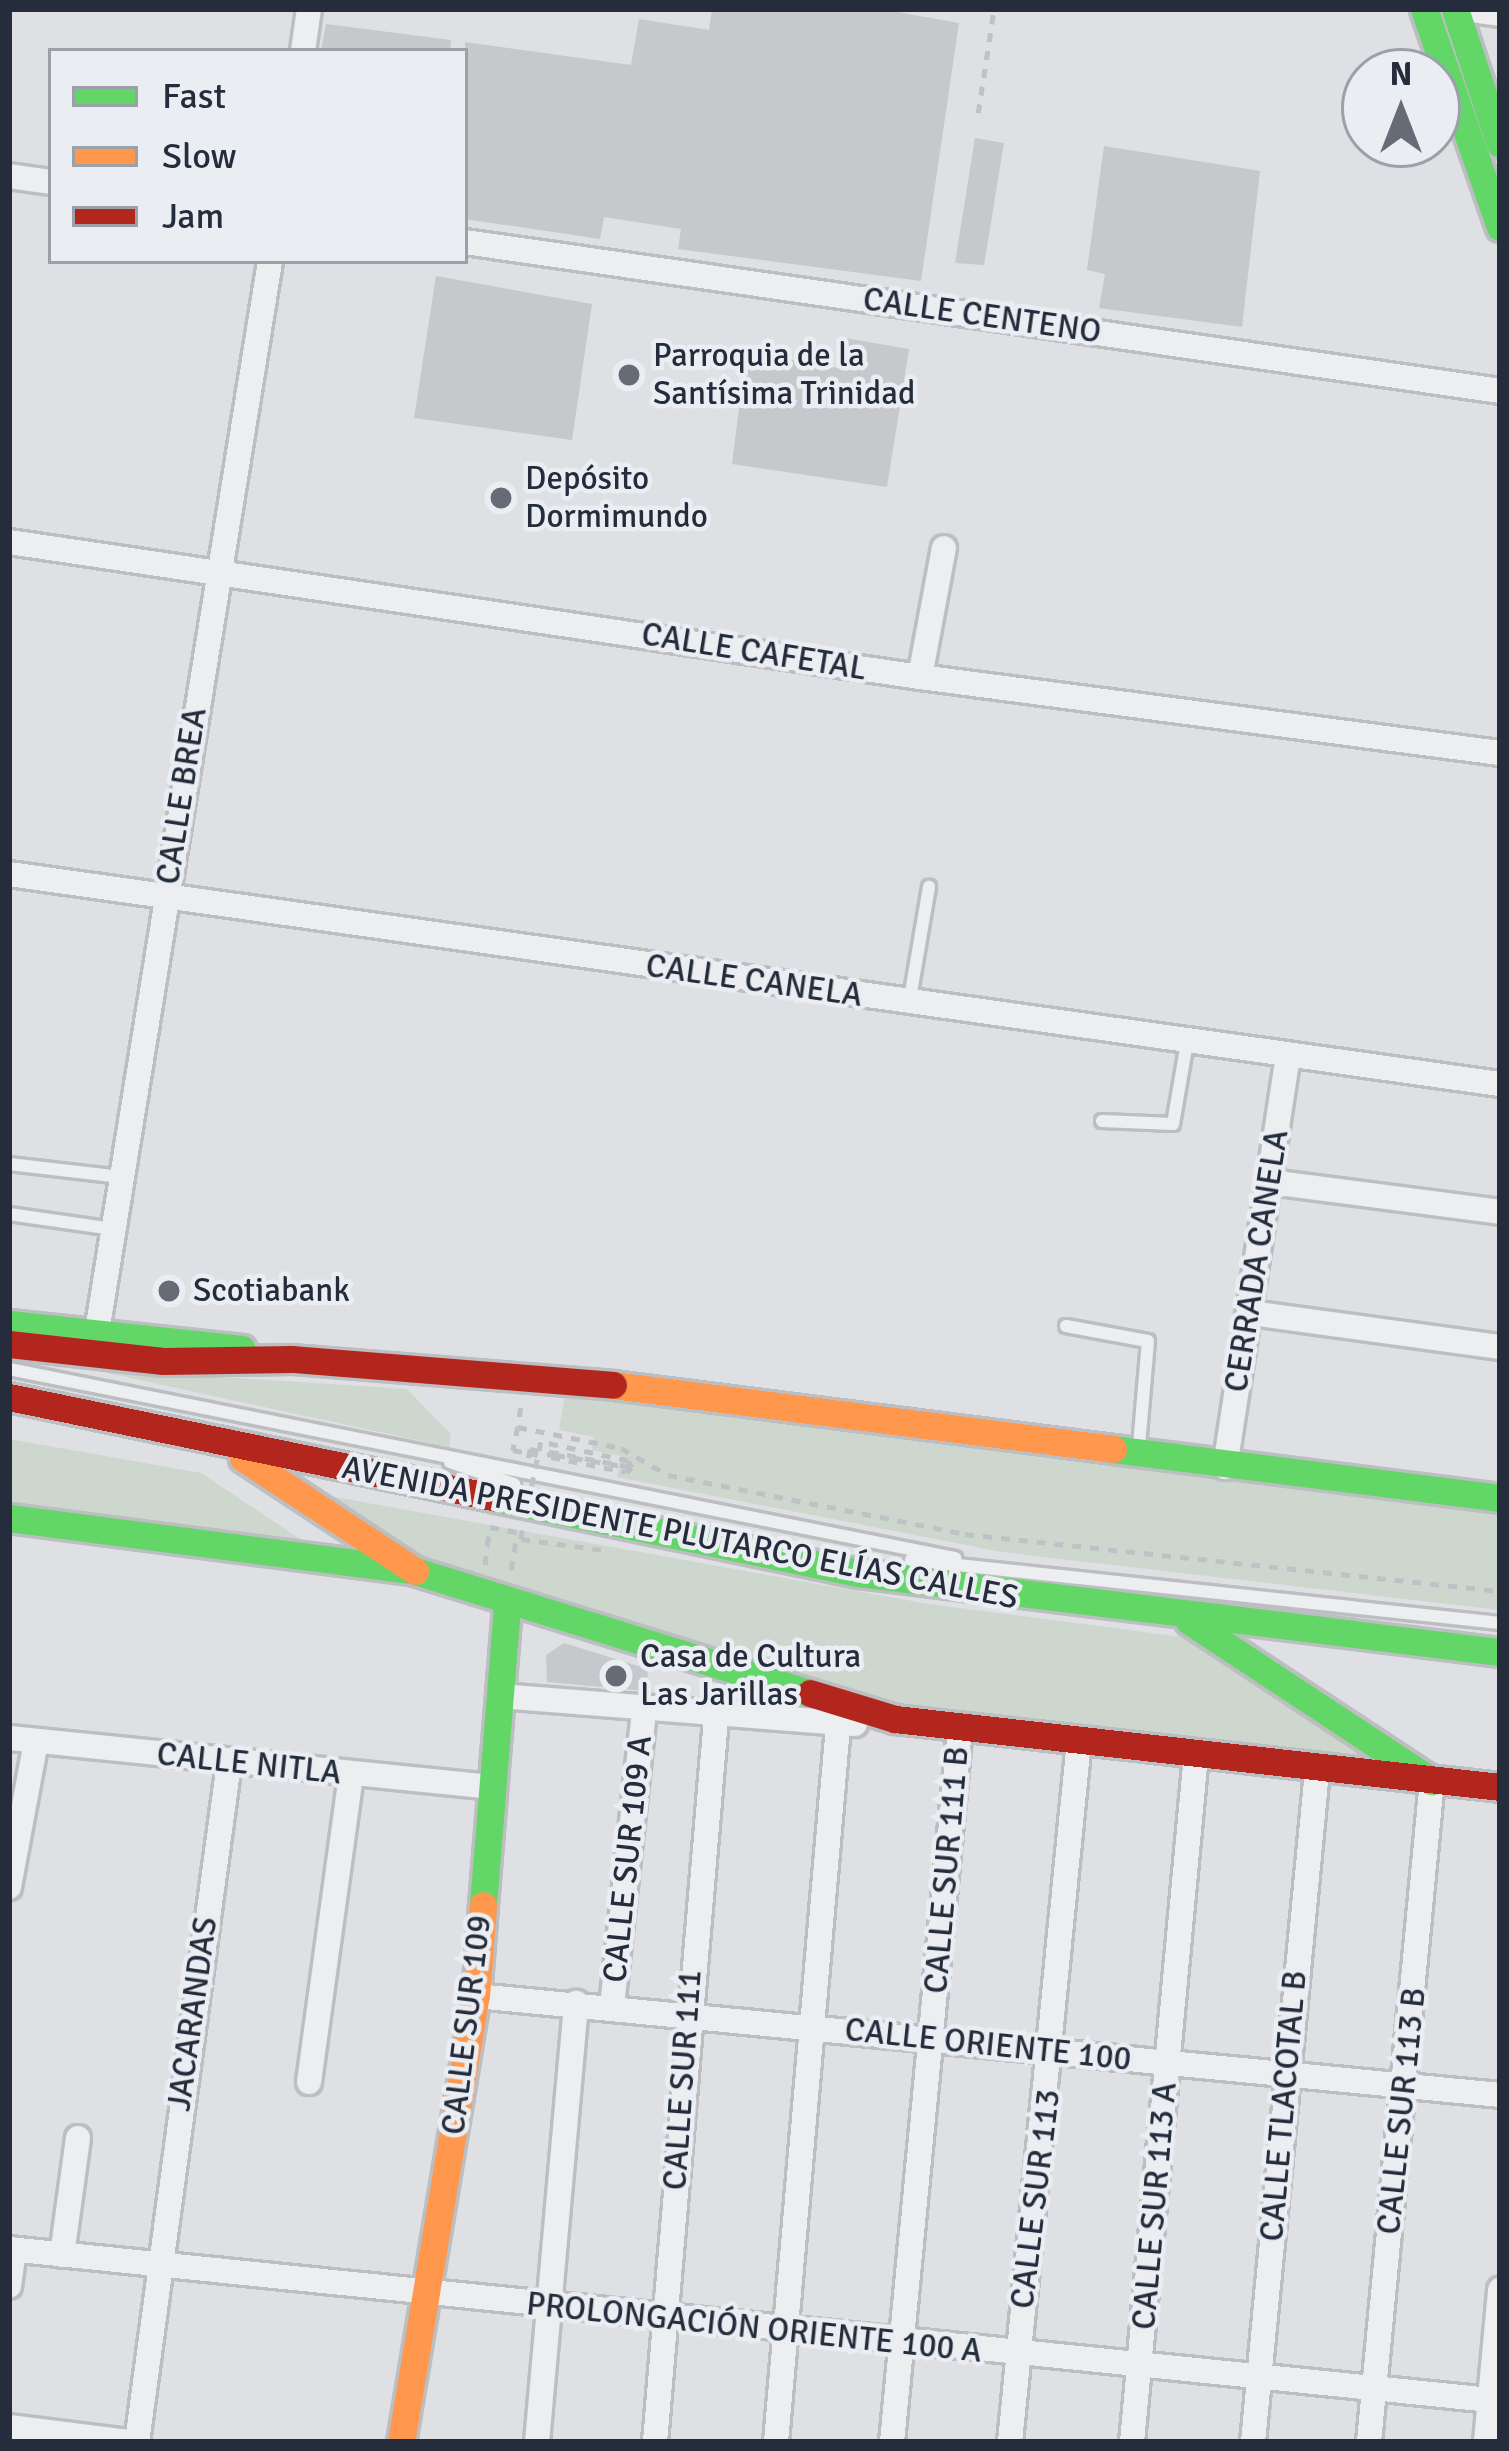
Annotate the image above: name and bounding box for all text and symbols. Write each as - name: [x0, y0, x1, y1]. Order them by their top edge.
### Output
- legend: [48, 48, 468, 264]
- north arrow: [1341, 48, 1461, 168]
- text: N: [1390, 54, 1412, 95]
- text: Fast: [162, 74, 226, 119]
- text: Slow: [162, 134, 237, 179]
- text: Jam: [162, 194, 224, 239]
- street label: CALLE CENTENO: [860, 280, 1104, 352]
- place label: Parroquia de la Santísima Trinidad: [653, 336, 915, 414]
- marker: Parroquia de la Santísima Trinidad: [616, 362, 642, 388]
- place label: Depósito Dormimundo: [525, 459, 708, 537]
- marker: Depósito Dormimundo: [488, 485, 514, 511]
- street label: CALLE CAFETAL: [639, 615, 869, 689]
- street label: CALLE BREA: [148, 705, 216, 887]
- street label: CALLE CANELA: [643, 946, 865, 1016]
- street label: CERRADA CANELA: [1217, 1127, 1297, 1395]
- place label: Scotiabank: [193, 1271, 350, 1311]
- marker: Scotiabank: [156, 1278, 182, 1304]
- street label: AVENIDA PRESIDENTE PLUTARCO ELÍAS CALLES: [339, 1448, 1021, 1618]
- place label: Casa de Cultura Las Jarillas: [640, 1637, 861, 1715]
- marker: Casa de Cultura Las Jarillas: [603, 1663, 629, 1689]
- street label: CALLE SUR 109 A: [595, 1734, 661, 1984]
- street label: CALLE NITLA: [155, 1735, 343, 1793]
- street label: CALLE SUR 111 B: [916, 1745, 978, 1995]
- street label: CALLE SUR 109: [434, 1913, 500, 2137]
- street label: JACARANDAS: [160, 1914, 226, 2114]
- street label: CALLE SUR 111: [656, 1969, 710, 2191]
- street label: CALLE TLACOTAL B: [1252, 1969, 1316, 2243]
- street label: CALLE SUR 113 B: [1369, 1986, 1435, 2236]
- street label: CALLE ORIENTE 100: [843, 2010, 1133, 2080]
- street label: CALLE SUR 113 A: [1124, 2081, 1186, 2331]
- street label: CALLE SUR 113: [1003, 2087, 1069, 2311]
- street label: PROLONGACIÓN ORIENTE 100 A: [524, 2284, 984, 2372]

